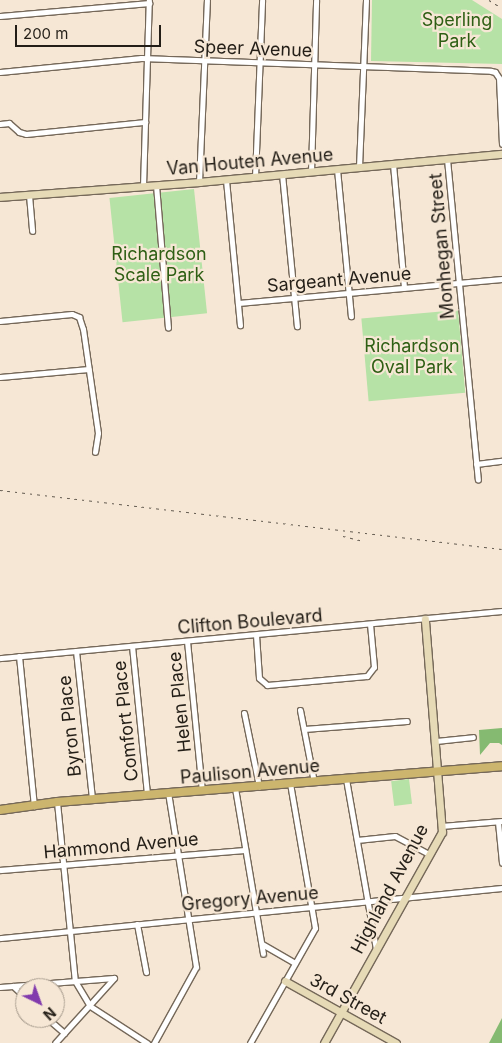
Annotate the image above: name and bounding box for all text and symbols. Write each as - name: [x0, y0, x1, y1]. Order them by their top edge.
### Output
- park label: Sperling Park: [422, 10, 492, 52]
- scale bar: [18, 15, 164, 47]
- text: 200 m: [23, 24, 68, 43]
- street label: Speer Avenue: [193, 36, 313, 62]
- street label: Van Houten Avenue: [166, 144, 334, 180]
- street label: Monhegan Street: [425, 172, 459, 320]
- park label: Richardson Scale Park: [111, 244, 207, 286]
- street label: Sargeant Avenue: [266, 263, 412, 297]
- park label: Richardson Oval Park: [364, 336, 460, 378]
- street label: Clifton Boulevard: [177, 605, 323, 639]
- street label: Helen Place: [164, 651, 196, 753]
- street label: Comfort Place: [109, 660, 143, 782]
- street label: Byron Place: [54, 674, 86, 778]
- street label: Paulison Avenue: [179, 755, 321, 789]
- street label: Highland Avenue: [347, 820, 433, 958]
- street label: Hammond Avenue: [42, 828, 200, 864]
- street label: Gregory Avenue: [180, 882, 320, 916]
- street label: 3rd Street: [306, 969, 390, 1029]
- north arrow: [15, 978, 65, 1028]
- text: N: [40, 1004, 59, 1024]

